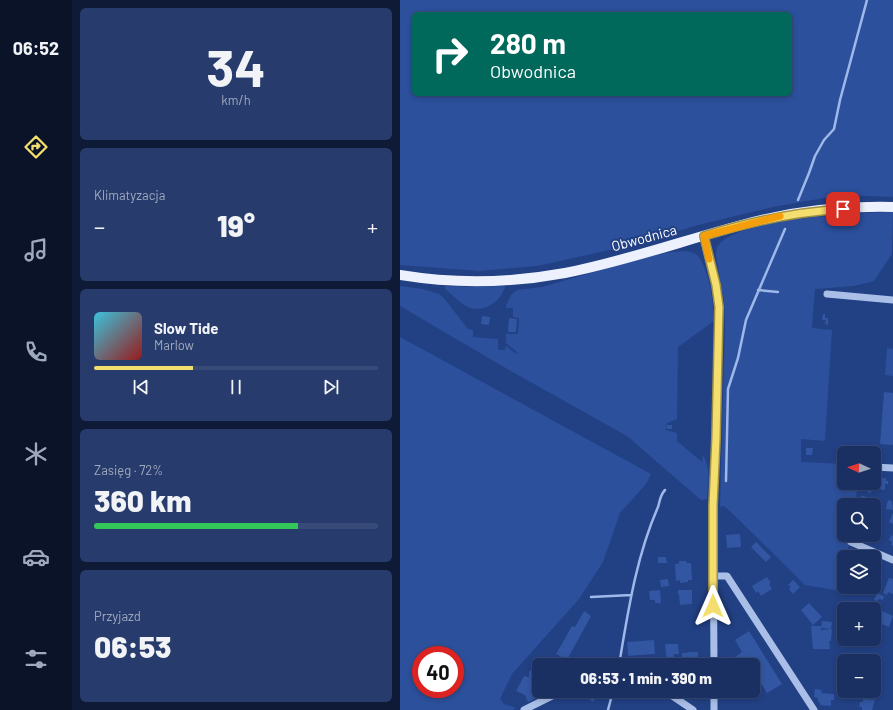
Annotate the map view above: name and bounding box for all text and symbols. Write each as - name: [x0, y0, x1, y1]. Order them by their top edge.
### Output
- text: 280 m: [490, 26, 566, 60]
- icon: right: [424, 28, 476, 80]
- text: 34: [206, 35, 266, 97]
- text: 06:52: [13, 37, 59, 59]
- text: Obwodnica: [490, 60, 576, 82]
- text: km/h: [221, 92, 251, 108]
- icon: directions: [22, 133, 50, 161]
- text: Klimatyzacja: [94, 187, 165, 203]
- pin: [826, 192, 860, 226]
- icon: arrive: [832, 198, 854, 220]
- text: 19°: [217, 207, 255, 243]
- text: −: [94, 213, 105, 239]
- text: +: [367, 213, 378, 239]
- street label: Obwodnica: [609, 221, 678, 254]
- icon: music: [22, 236, 50, 264]
- text: Slow Tide: [154, 319, 218, 337]
- text: Marlow: [154, 337, 194, 353]
- icon: phone: [22, 338, 50, 366]
- icon: previous: [130, 376, 152, 398]
- icon: pause: [225, 376, 247, 398]
- icon: next: [320, 376, 342, 398]
- icon: climate: [22, 440, 50, 468]
- north arrow: [837, 446, 881, 490]
- map controls: [837, 446, 881, 698]
- text: Zasięg · 72%: [94, 462, 163, 478]
- text: 360 km: [94, 482, 191, 518]
- button: search: [837, 498, 881, 542]
- icon: car: [22, 543, 50, 571]
- button: layers: [837, 550, 881, 594]
- position arrow: [692, 585, 734, 627]
- button: +: [837, 602, 881, 646]
- text: Przyjazd: [94, 608, 141, 624]
- text: 06:53: [94, 628, 172, 664]
- icon: filters: [22, 645, 50, 673]
- speed limit sign: 40: [412, 646, 464, 698]
- button: −: [837, 654, 881, 698]
- text: 06:53 · 1 min · 390 m: [580, 669, 712, 687]

